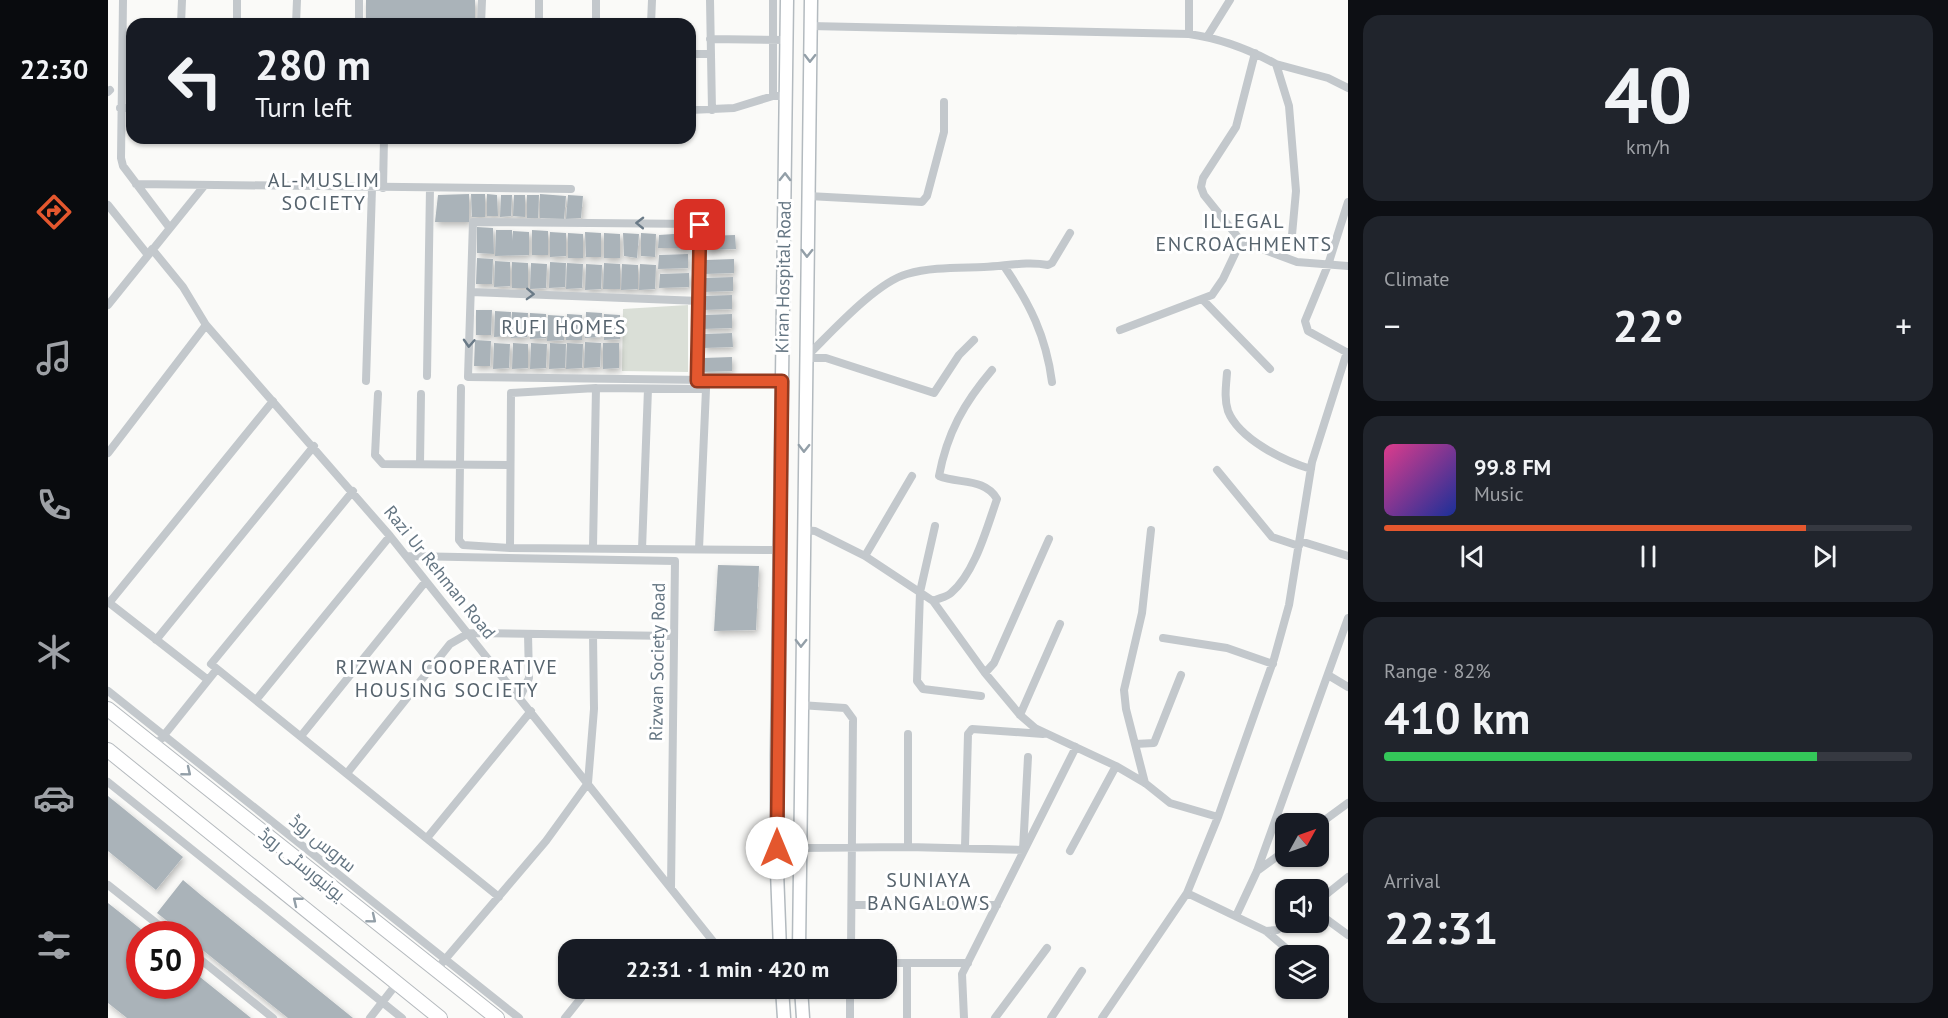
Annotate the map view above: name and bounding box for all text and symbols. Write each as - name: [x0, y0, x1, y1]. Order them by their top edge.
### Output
- text: 280 m: [255, 37, 371, 92]
- icon: left: [156, 42, 234, 120]
- text: 40: [1604, 44, 1692, 145]
- text: 22:30: [20, 52, 88, 86]
- one-way arrow: [803, 54, 816, 63]
- text: Turn left: [255, 90, 352, 124]
- text: km/h: [1626, 134, 1670, 160]
- district label: AL-MUSLIM SOCIETY: [268, 167, 380, 216]
- one-way arrow: [778, 173, 791, 182]
- icon: directions: [33, 191, 75, 233]
- pin: [674, 199, 725, 250]
- street label: Kiran Hospital Road: [770, 201, 796, 353]
- icon: arrive: [683, 208, 716, 241]
- district label: ILLEGAL ENCROACHMENTS: [1155, 208, 1333, 257]
- one-way arrow: [636, 217, 645, 229]
- one-way arrow: [800, 249, 813, 258]
- text: Climate: [1384, 266, 1450, 292]
- one-way arrow: [525, 288, 534, 301]
- text: 22°: [1613, 296, 1683, 354]
- text: −: [1384, 304, 1401, 347]
- text: +: [1895, 304, 1912, 347]
- district label: RUFI HOMES: [501, 314, 627, 340]
- icon: music: [33, 337, 75, 379]
- one-way arrow: [463, 338, 476, 347]
- one-way arrow: [798, 444, 810, 453]
- text: 99.8 FM: [1474, 453, 1551, 481]
- text: Music: [1474, 481, 1523, 507]
- icon: phone: [33, 484, 75, 526]
- street label: Razi Ur Rehman Road: [379, 501, 501, 643]
- icon: previous: [1456, 540, 1489, 573]
- icon: pause: [1632, 540, 1665, 573]
- icon: next: [1808, 540, 1841, 573]
- street label: Rizwan Society Road: [644, 583, 670, 741]
- icon: climate: [33, 631, 75, 673]
- one-way arrow: [795, 639, 807, 648]
- district label: RIZWAN COOPERATIVE HOUSING SOCIETY: [335, 654, 559, 703]
- text: Range · 82%: [1384, 658, 1491, 684]
- text: 410 km: [1384, 688, 1530, 746]
- one-way arrow: [180, 764, 191, 775]
- icon: car: [33, 777, 75, 819]
- street label: سروس روڈ: [285, 809, 361, 877]
- north arrow: [1275, 813, 1329, 867]
- map controls: [1275, 813, 1329, 999]
- position arrow: [745, 816, 809, 880]
- street label: یونیورسٹی روڈ: [254, 822, 350, 906]
- district label: SUNIAYA BANGALOWS: [867, 867, 991, 916]
- text: Arrival: [1384, 868, 1440, 894]
- button: sound: [1275, 879, 1329, 933]
- one-way arrow: [293, 898, 304, 909]
- text: 22:31: [1384, 898, 1498, 956]
- one-way arrow: [365, 912, 376, 923]
- speed limit sign: 50: [126, 921, 204, 999]
- icon: filters: [33, 924, 75, 966]
- button: layers: [1275, 945, 1329, 999]
- text: 22:31 · 1 min · 420 m: [626, 955, 829, 983]

